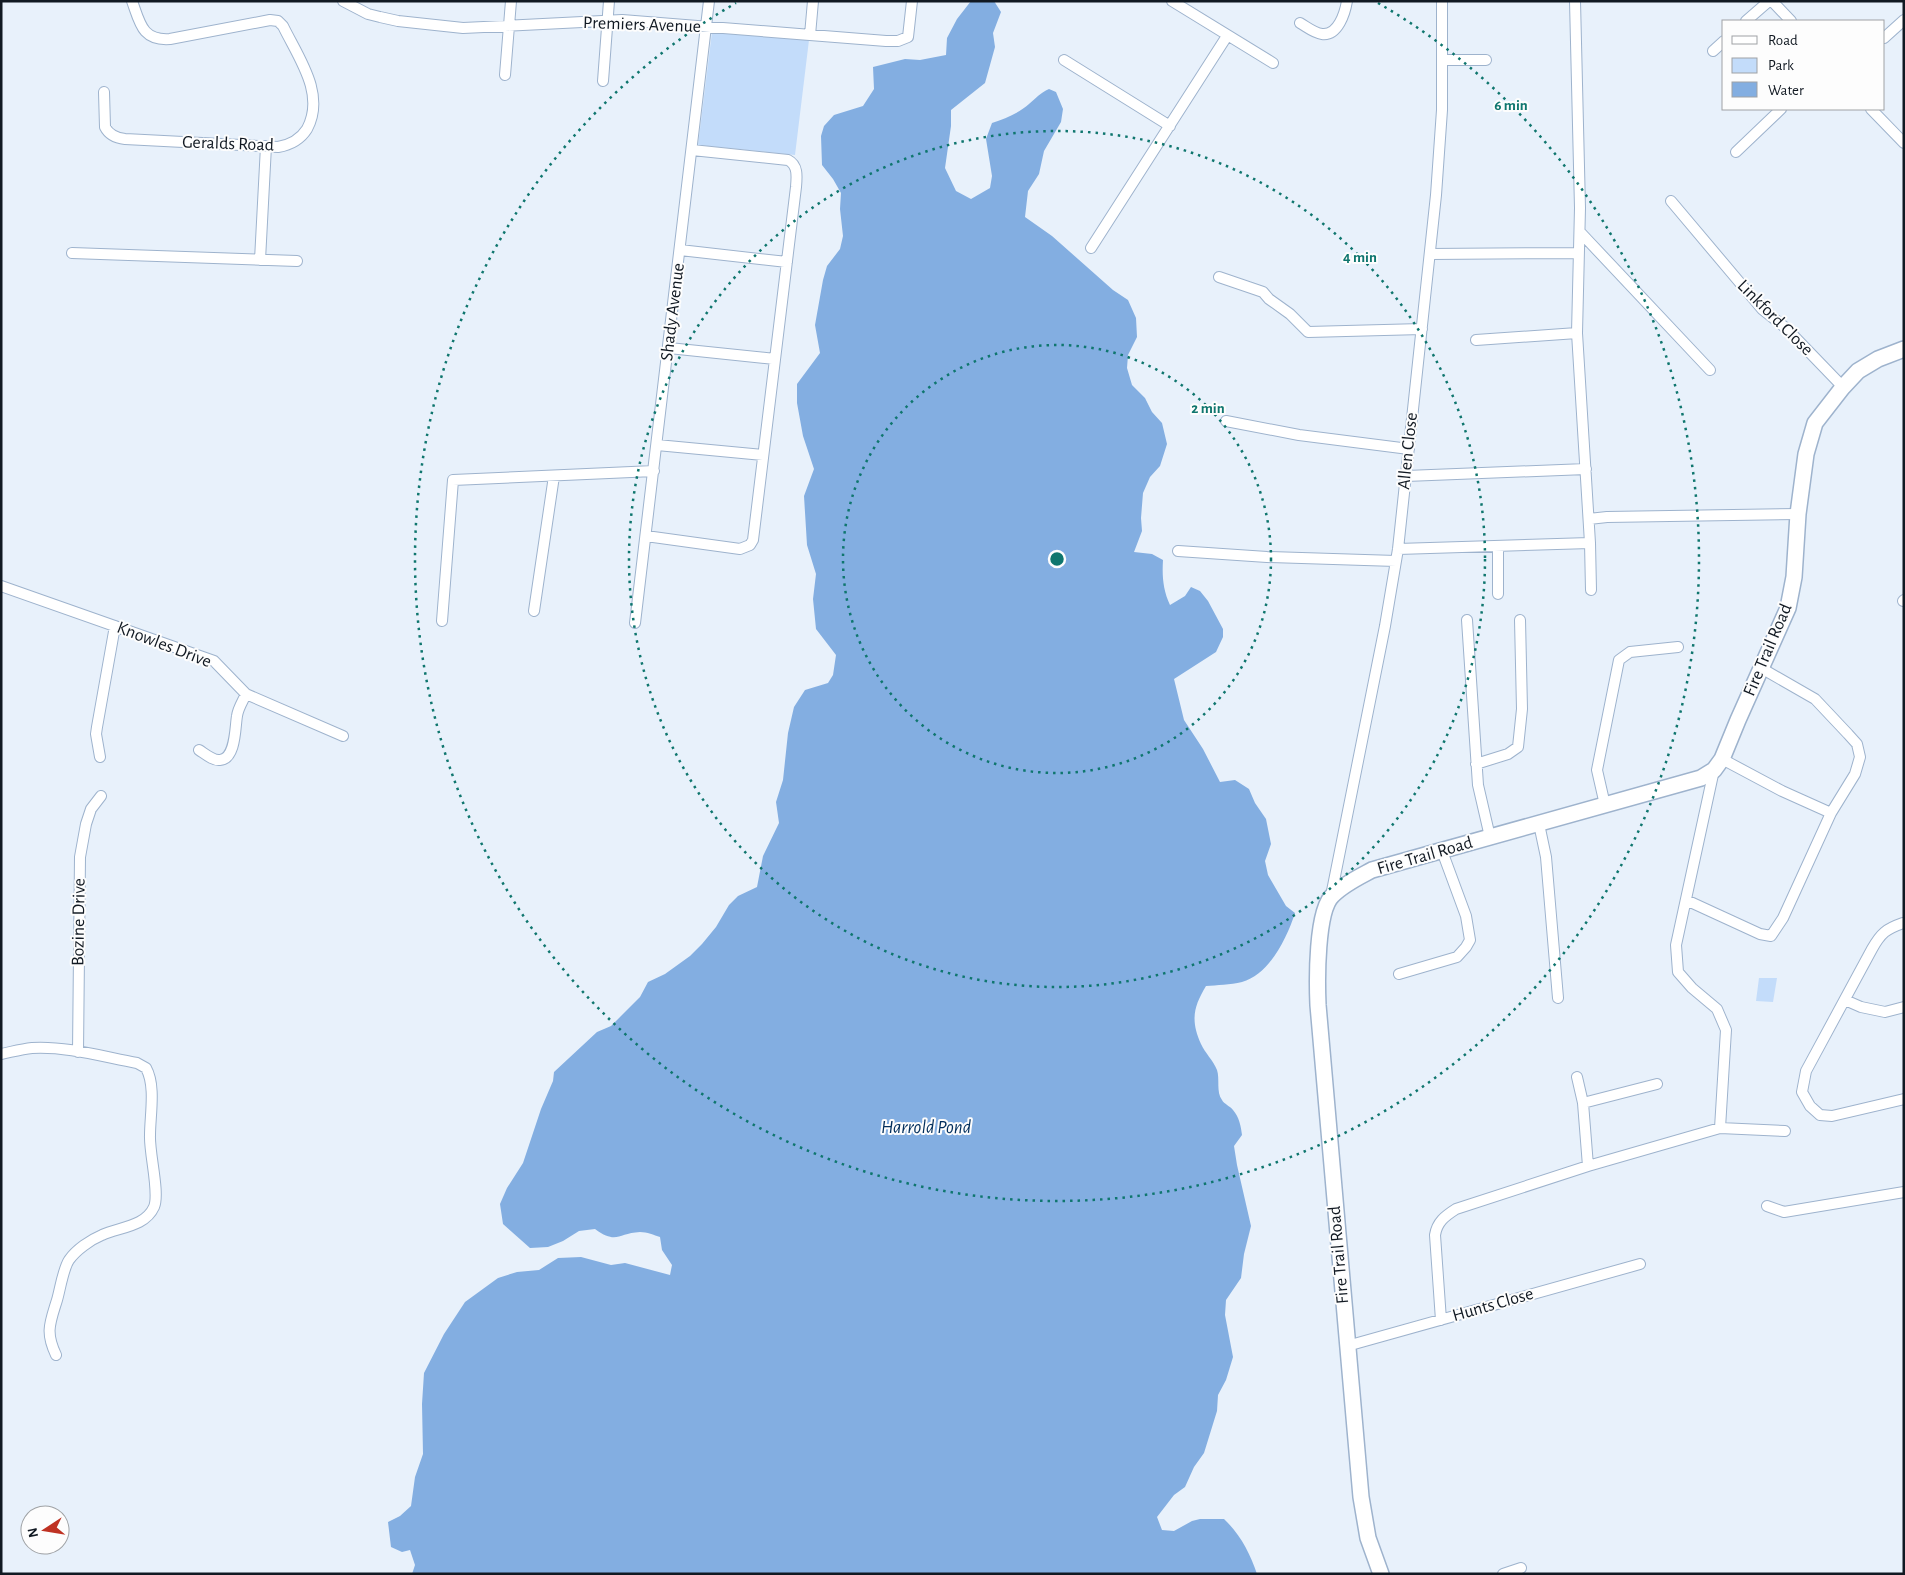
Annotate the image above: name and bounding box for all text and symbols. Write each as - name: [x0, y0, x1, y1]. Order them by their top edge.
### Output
- street label: Premiers Avenue: [583, 14, 701, 36]
- legend: [1722, 20, 1885, 110]
- text: Road: [1768, 33, 1798, 48]
- text: Park: [1768, 58, 1794, 73]
- text: Water: [1768, 83, 1804, 98]
- text: 6 min: [1494, 98, 1528, 113]
- street label: Geralds Road: [182, 133, 274, 155]
- text: 4 min: [1343, 250, 1377, 265]
- street label: Shady Avenue: [658, 262, 688, 362]
- street label: Linkford Close: [1734, 277, 1816, 359]
- text: 2 min: [1191, 401, 1225, 416]
- street label: Allen Close: [1395, 412, 1421, 490]
- centre of rings: [1048, 550, 1066, 568]
- street label: Fire Trail Road: [1740, 601, 1796, 699]
- street label: Knowles Drive: [114, 619, 214, 671]
- street label: Fire Trail Road: [1375, 834, 1475, 878]
- street label: Bozine Drive: [69, 878, 89, 966]
- water label: Harrold Pond: [881, 1118, 972, 1137]
- street label: Fire Trail Road: [1326, 1205, 1352, 1305]
- street label: Hunts Close: [1450, 1285, 1536, 1325]
- north arrow: [20, 1505, 70, 1555]
- text: N: [25, 1526, 41, 1539]

